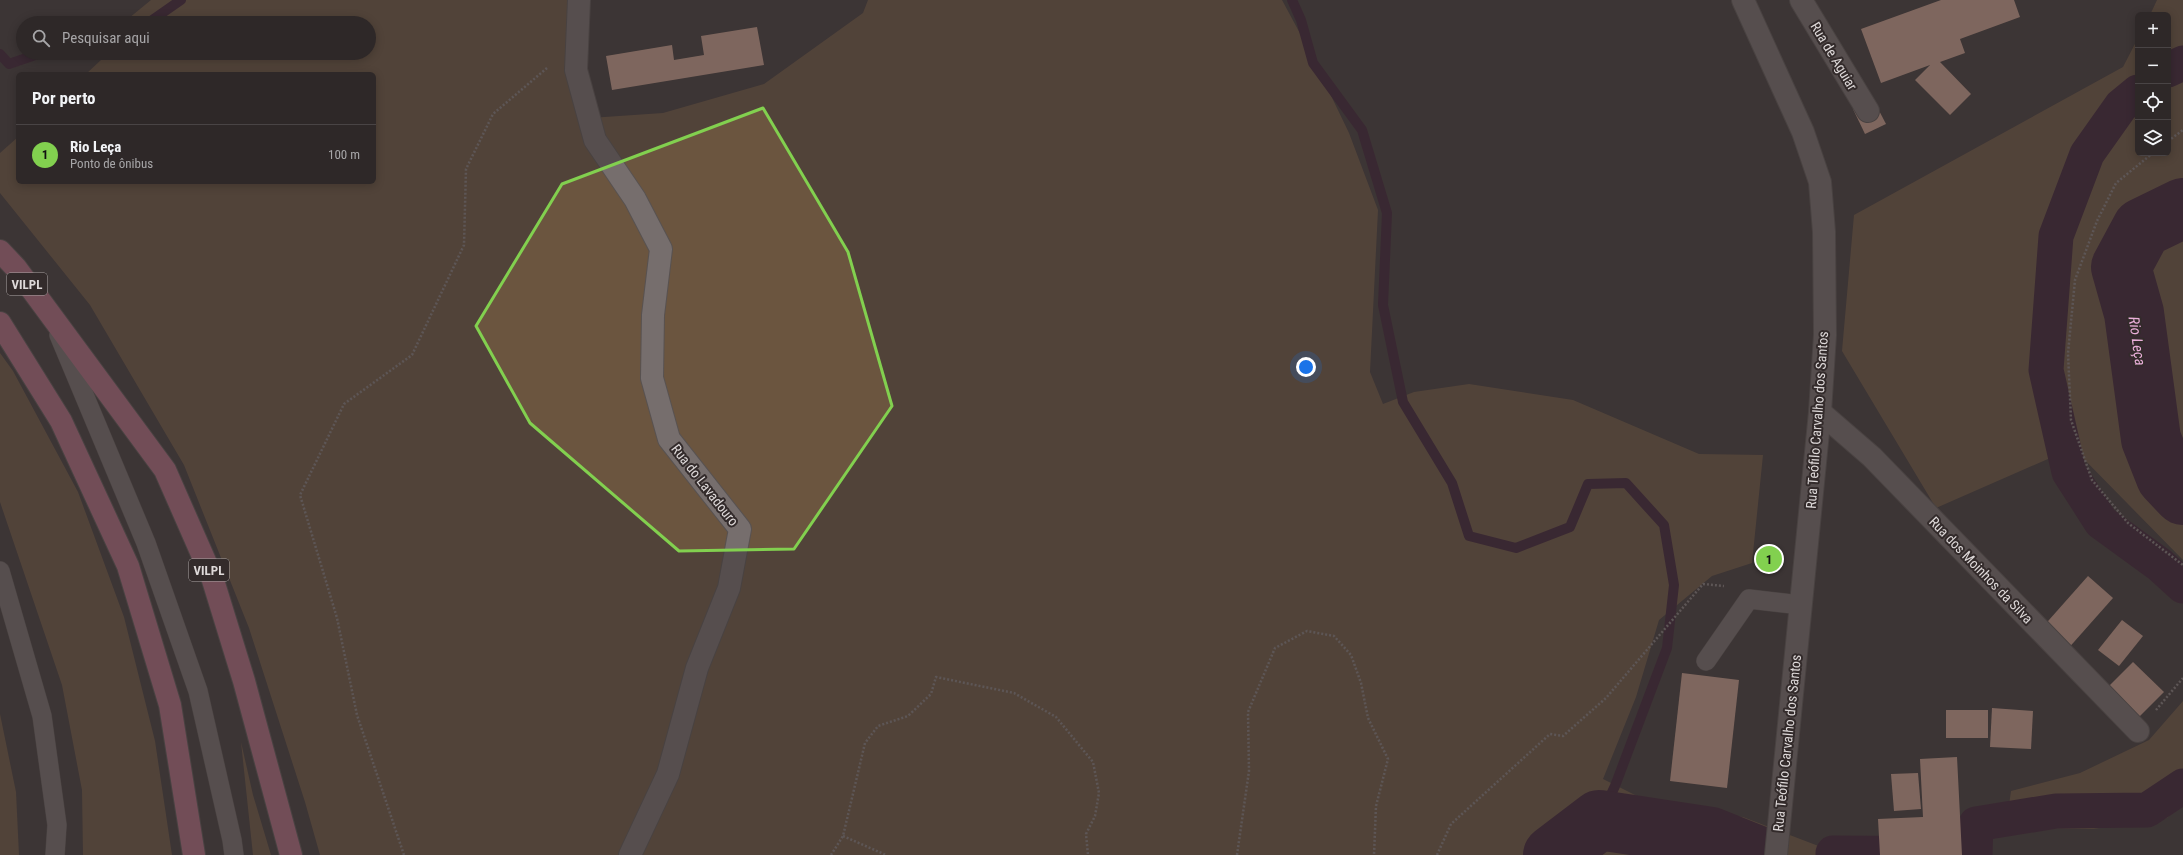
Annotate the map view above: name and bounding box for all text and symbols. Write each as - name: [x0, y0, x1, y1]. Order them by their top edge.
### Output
- map controls: [2135, 12, 2171, 156]
- button: +: [2135, 12, 2171, 48]
- search box: [16, 16, 376, 60]
- street label: Rua de Aguiar: [1807, 19, 1861, 93]
- icon: search: [30, 27, 52, 49]
- text: Pesquisar aqui: [62, 29, 150, 47]
- button: −: [2135, 48, 2171, 84]
- button: locate: [2135, 84, 2171, 120]
- text: Por perto: [32, 88, 96, 108]
- button: layers: [2135, 120, 2171, 156]
- text: Rio Leça: [70, 138, 121, 156]
- text: 1: [42, 147, 48, 162]
- text: 100 m: [328, 147, 360, 162]
- text: Ponto de ônibus: [70, 156, 153, 171]
- road number: VILPL: [7, 273, 47, 295]
- water label: Rio Leça: [2125, 315, 2149, 367]
- street label: Rua Teófilo Carvalho dos Santos: [1803, 331, 1831, 509]
- your location: [1296, 357, 1316, 377]
- street label: Rua do Lavadouro: [668, 441, 742, 529]
- street label: Rua dos Moinhos da Silva: [1926, 513, 2036, 627]
- pin: 1: [1756, 544, 1782, 574]
- road number: VILPL: [189, 559, 229, 581]
- street label: Rua Teófilo Carvalho dos Santos: [1770, 654, 1804, 832]

